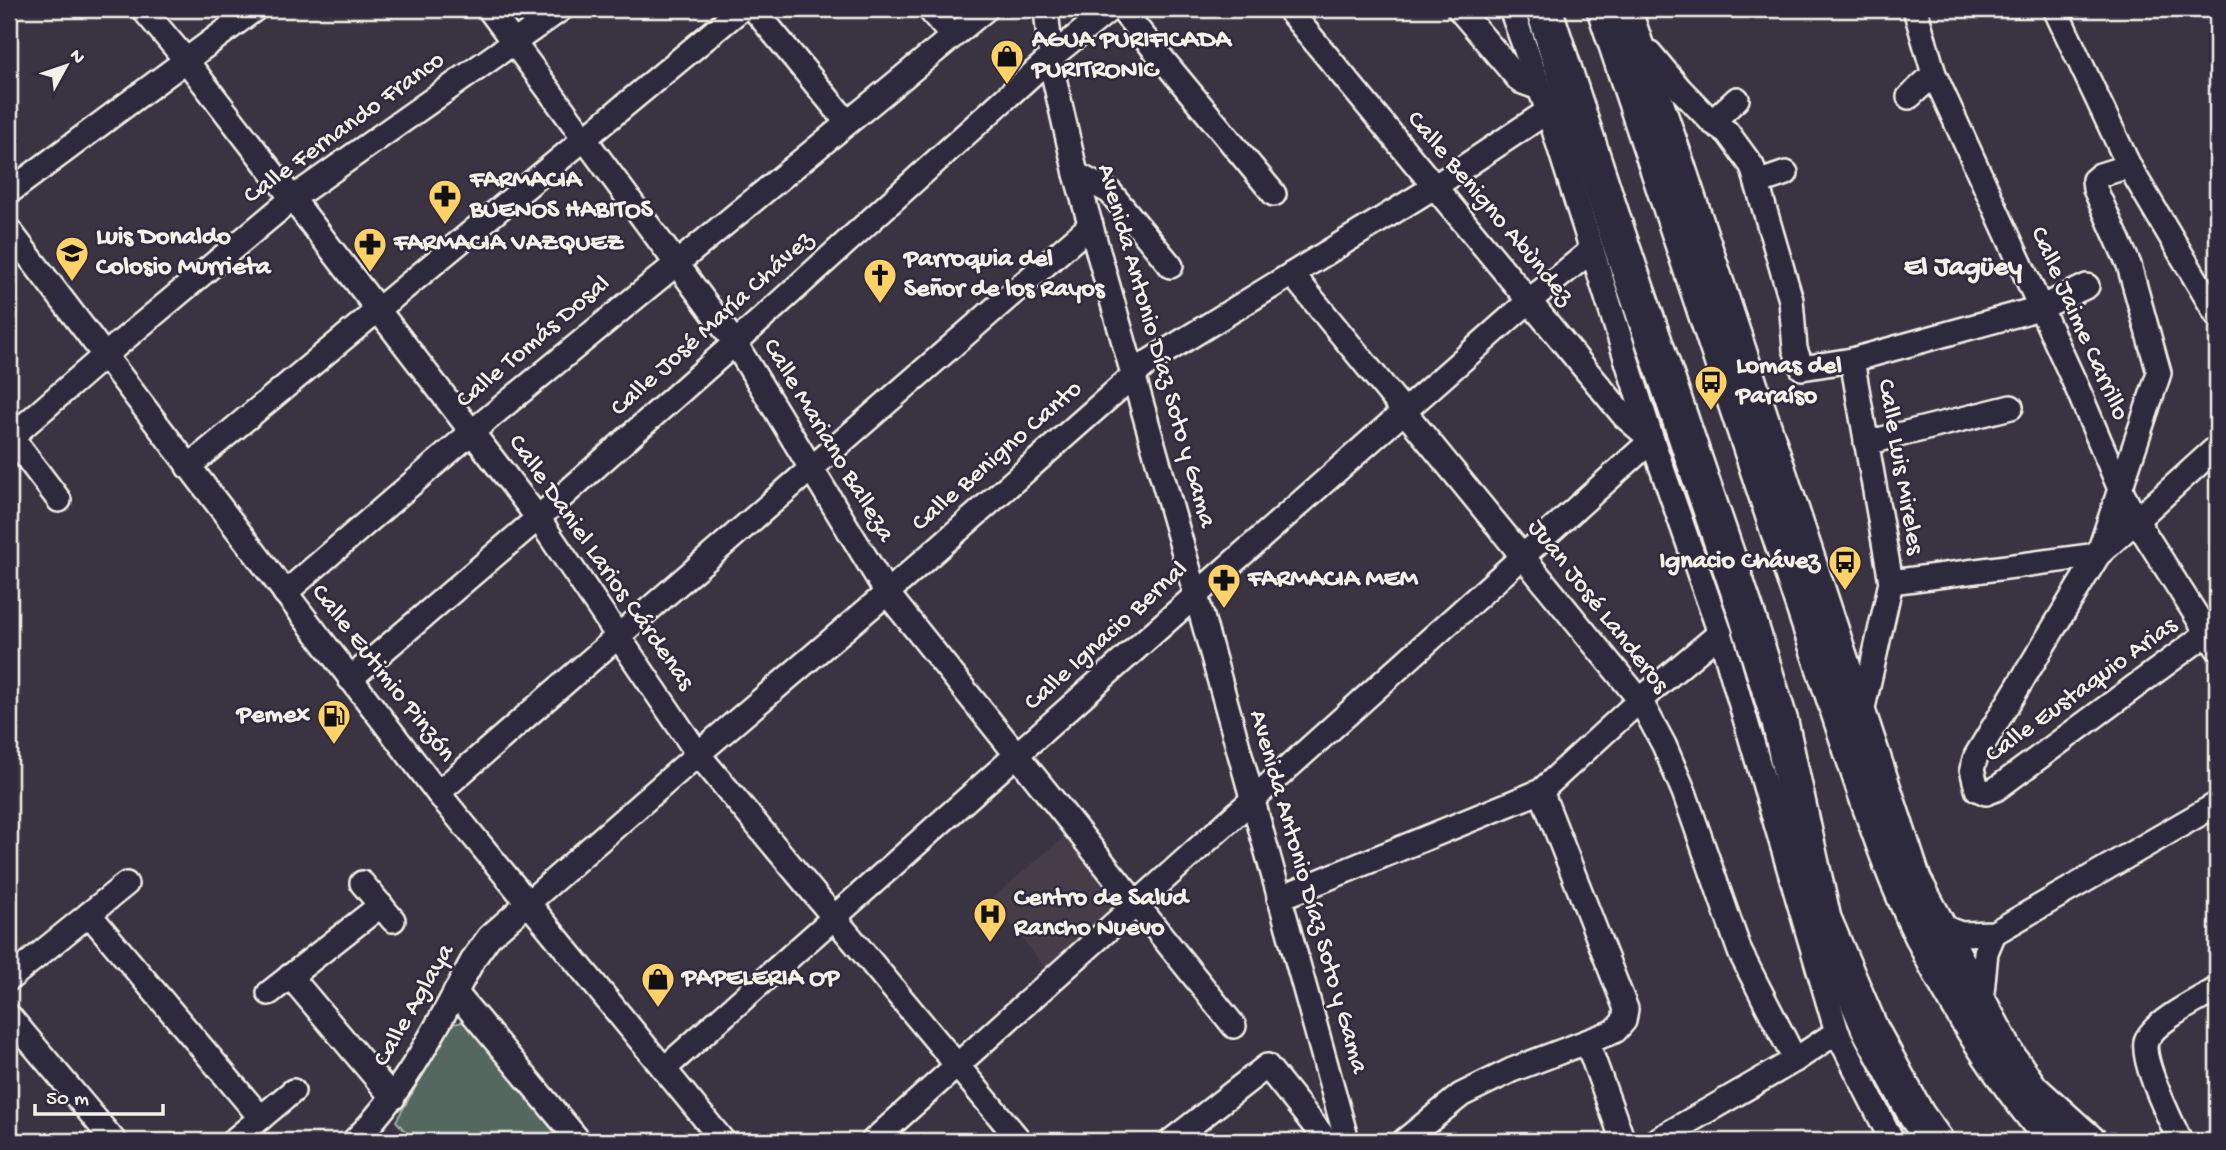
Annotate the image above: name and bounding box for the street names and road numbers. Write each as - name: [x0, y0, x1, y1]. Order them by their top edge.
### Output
- street label: Calle Fernando Franco: [238, 46, 452, 212]
- street label: Calle Benigno Abùndez: [1398, 105, 1581, 314]
- street label: Avenida Antonio Díaz Soto y Gama: [1088, 161, 1222, 533]
- street label: Calle Jaime Carrillo: [2021, 222, 2135, 426]
- street label: Calle José María Chávez: [605, 225, 822, 424]
- street label: Calle Tomás Dosal: [451, 269, 617, 417]
- street label: Calle Mariano Balleza: [754, 334, 901, 550]
- street label: Calle Benigno Canto: [906, 374, 1090, 540]
- street label: Calle Luis Mireles: [1868, 377, 1930, 559]
- street label: Calle Daniel Larios Cárdenas: [500, 429, 701, 698]
- street label: Juan José Landeros: [1519, 514, 1676, 701]
- street label: Calle Ignacio Bernal: [1019, 555, 1195, 719]
- street label: Calle Eutimio Pinzón: [303, 579, 462, 770]
- street label: Calle Eustaquio Arias: [1980, 610, 2185, 771]
- street label: Avenida Antonio Díaz Soto y Gama: [1240, 707, 1374, 1079]
- street label: Calle Aglaya: [367, 938, 463, 1073]

